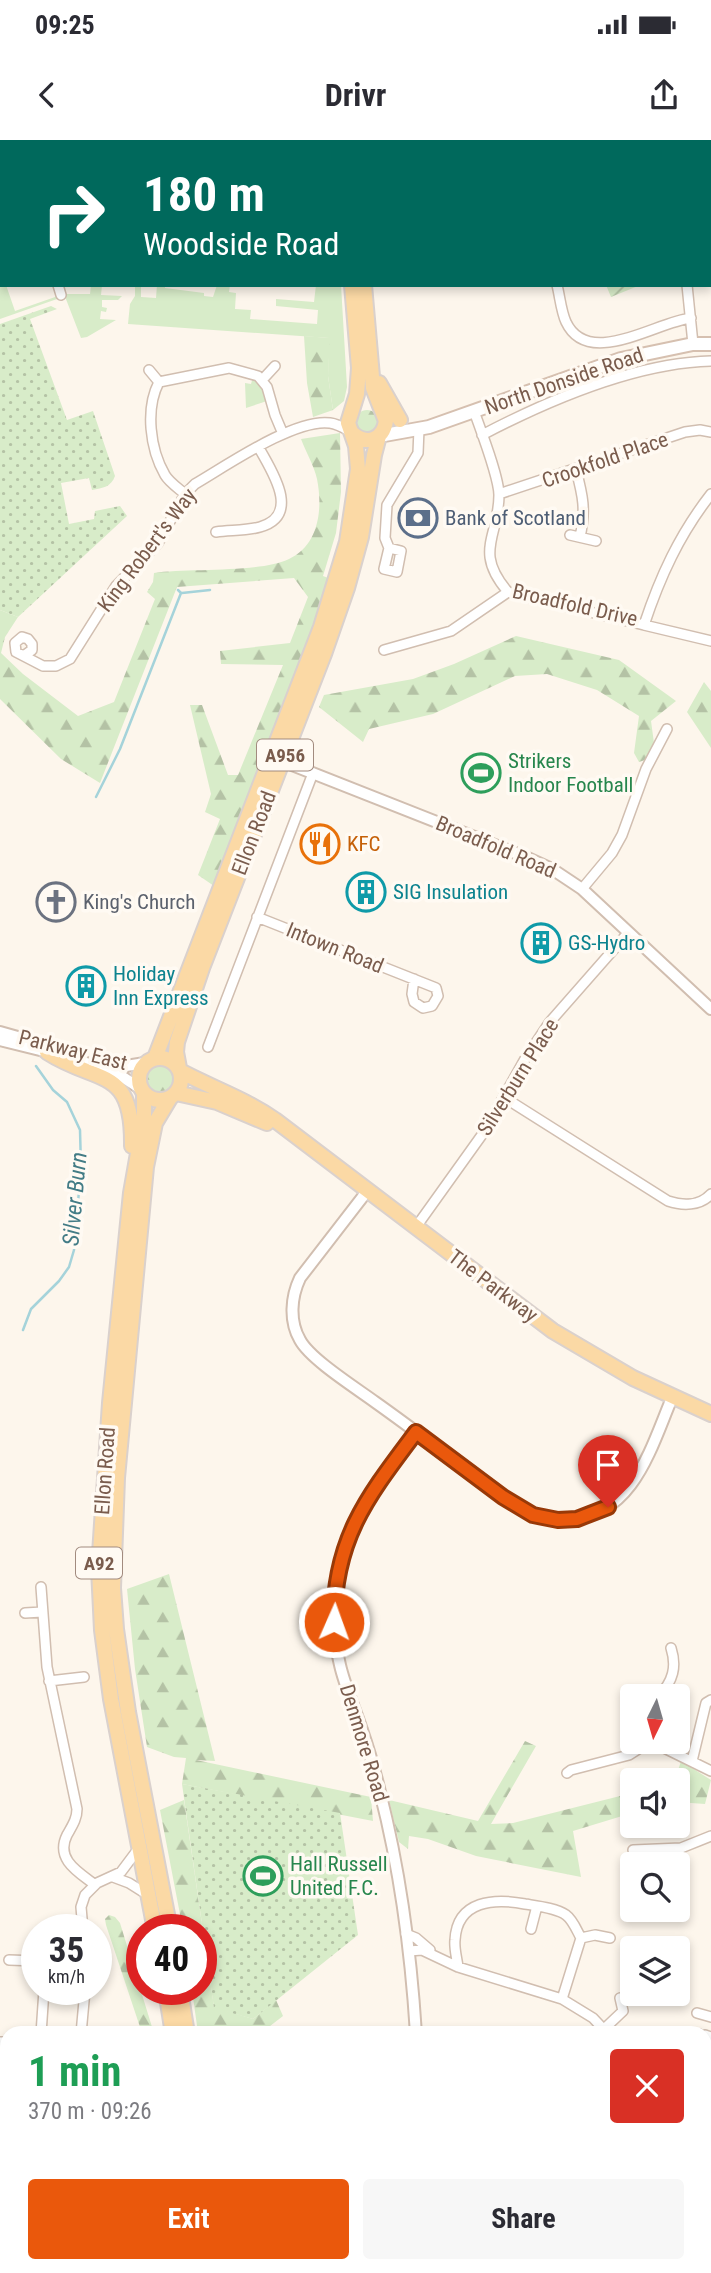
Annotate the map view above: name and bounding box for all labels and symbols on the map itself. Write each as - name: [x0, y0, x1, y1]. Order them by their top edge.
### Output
- street label: North Donside Road: [482, 343, 646, 419]
- street label: Crookfold Place: [539, 427, 671, 493]
- street label: King Robert's Way: [93, 483, 201, 616]
- bank icon: Bank of Scotland: [397, 497, 439, 539]
- place label: Bank of Scotland: [445, 506, 586, 530]
- street label: Broadfold Drive: [510, 579, 640, 631]
- road number: A956: [257, 740, 313, 770]
- place label: Strikers Indoor Football: [508, 749, 633, 797]
- sports icon: Strikers Indoor Football: [460, 752, 502, 794]
- street label: Ellon Road: [227, 788, 281, 878]
- street label: Broadfold Road: [432, 811, 560, 883]
- restaurant icon: KFC: [299, 823, 341, 865]
- place label: KFC: [347, 832, 380, 856]
- building icon: SIG Insulation: [345, 871, 387, 913]
- place label: SIG Insulation: [393, 880, 508, 904]
- church icon: King's Church: [35, 881, 77, 923]
- place label: King's Church: [83, 890, 195, 914]
- street label: Intown Road: [283, 918, 387, 978]
- building icon: GS-Hydro: [520, 922, 562, 964]
- place label: GS-Hydro: [568, 931, 645, 955]
- place label: Holiday Inn Express: [113, 962, 209, 1010]
- building icon: Holiday Inn Express: [65, 965, 107, 1007]
- street label: Silverburn Place: [472, 1014, 564, 1140]
- street label: Parkway East: [16, 1025, 130, 1075]
- water label: Silver Burn: [57, 1151, 93, 1247]
- street label: The Parkway: [444, 1245, 543, 1327]
- street label: Ellon Road: [90, 1426, 120, 1516]
- pin: [578, 1435, 638, 1507]
- road number: A92: [76, 1548, 122, 1578]
- position arrow: [297, 1585, 371, 1659]
- street label: Denmore Road: [335, 1681, 393, 1805]
- north arrow: [620, 1684, 690, 1754]
- place label: Hall Russell United F.C.: [290, 1852, 387, 1900]
- sports icon: Hall Russell United F.C.: [242, 1855, 284, 1897]
- speed limit sign: 40: [126, 1914, 217, 2005]

